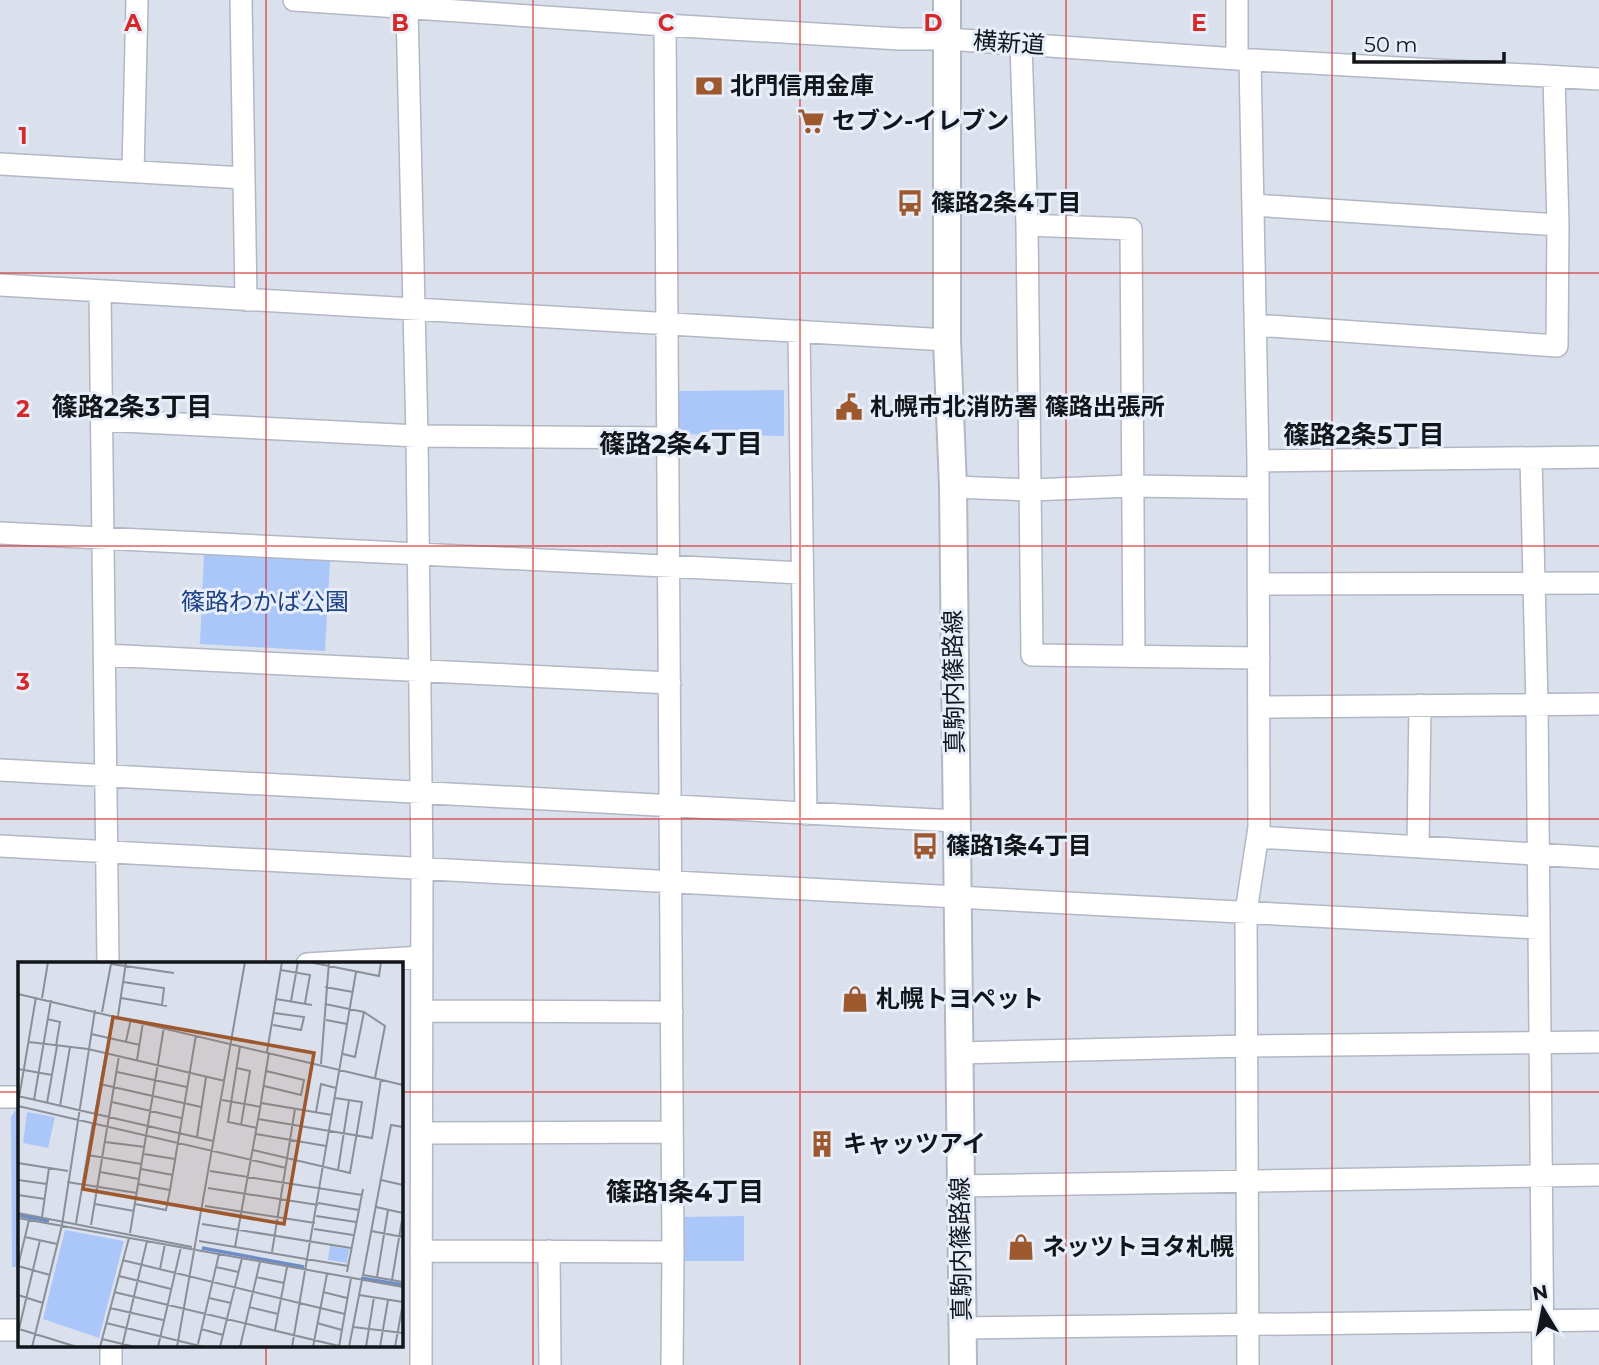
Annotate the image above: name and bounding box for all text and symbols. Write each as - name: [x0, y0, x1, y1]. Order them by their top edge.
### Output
- text: A: [123, 9, 142, 37]
- text: B: [391, 9, 409, 37]
- text: C: [658, 9, 675, 37]
- text: D: [924, 9, 943, 37]
- text: E: [1191, 9, 1207, 37]
- scale bar: [1354, 21, 1504, 65]
- street label: 横新道: [972, 26, 1046, 59]
- text: 50 m: [1364, 32, 1418, 57]
- bank icon: 北門信用金庫: [694, 71, 724, 101]
- place label: 北門信用金庫: [730, 71, 874, 100]
- supermarket icon: セブン-イレブン: [796, 106, 826, 136]
- place label: セブン-イレブン: [832, 106, 1009, 135]
- text: 1: [18, 122, 28, 150]
- bus stop icon: 篠路2条4丁目: [895, 188, 925, 218]
- place label: 篠路2条4丁目: [931, 188, 1082, 217]
- district label: 篠路2条3丁目: [52, 391, 212, 423]
- public building icon: 札幌市北消防署 篠路出張所: [834, 392, 864, 422]
- place label: 札幌市北消防署 篠路出張所: [870, 392, 1165, 421]
- text: 2: [16, 395, 30, 423]
- district label: 篠路2条5丁目: [1284, 419, 1444, 451]
- district label: 篠路2条4丁目: [599, 428, 763, 460]
- park label: 篠路わかば公園: [181, 587, 349, 616]
- street label: 真駒内篠路線: [938, 610, 969, 754]
- text: 3: [15, 668, 30, 696]
- bus stop icon: 篠路1条4丁目: [910, 831, 940, 861]
- place label: 篠路1条4丁目: [946, 831, 1092, 860]
- inset map: [18, 962, 402, 1348]
- shop icon: 札幌トヨペット: [840, 984, 870, 1014]
- place label: 札幌トヨペット: [876, 984, 1044, 1013]
- building icon: キャッツアイ: [807, 1129, 837, 1159]
- place label: キャッツアイ: [843, 1129, 986, 1158]
- district label: 篠路1条4丁目: [606, 1176, 764, 1208]
- street label: 真駒内篠路線: [945, 1177, 976, 1321]
- shop icon: ネッツトヨタ札幌: [1006, 1232, 1036, 1262]
- place label: ネッツトヨタ札幌: [1042, 1232, 1234, 1261]
- north arrow: [1508, 1274, 1578, 1344]
- text: N: [1531, 1280, 1550, 1305]

